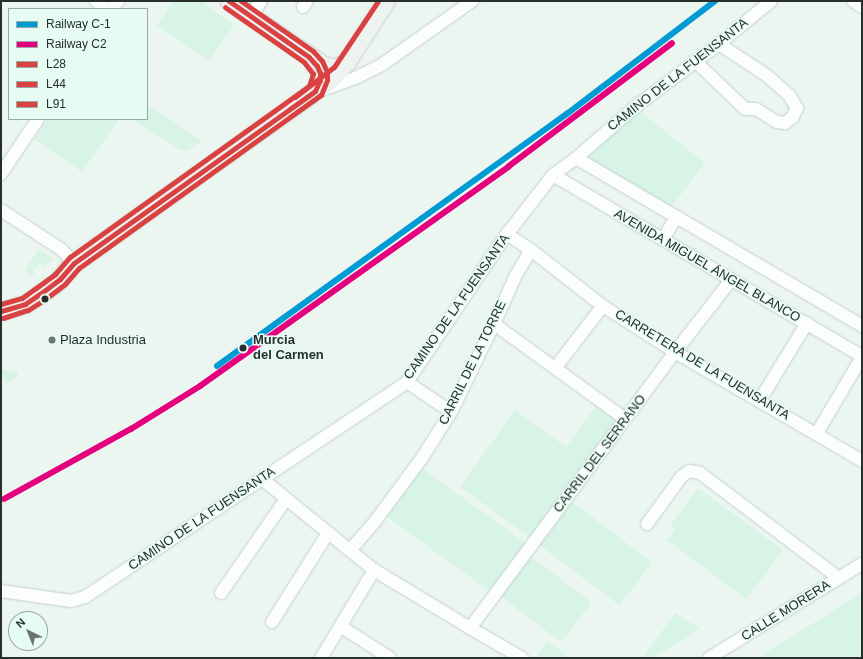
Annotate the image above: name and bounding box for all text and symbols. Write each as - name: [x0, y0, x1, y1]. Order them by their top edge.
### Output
- legend: [8, 8, 148, 120]
- street label: CAMINO DE LA FUENSANTA: [604, 15, 752, 135]
- text: Railway C-1: [46, 17, 111, 31]
- text: Railway C2: [46, 37, 107, 51]
- text: L28: [46, 57, 66, 71]
- text: L44: [46, 77, 66, 91]
- text: L91: [46, 97, 66, 111]
- street label: AVENIDA MIGUEL ÁNGEL BLANCO: [610, 206, 804, 326]
- street label: CAMINO DE LA FUENSANTA: [401, 231, 513, 383]
- unlabelled marker: [40, 294, 50, 304]
- street label: CARRIL DE LA TORRE: [436, 298, 510, 428]
- street label: CARRETERA DE LA FUENSANTA: [611, 306, 793, 424]
- place label: Plaza Industria: [60, 332, 146, 348]
- place label: Murcia del Carmen: [253, 333, 324, 364]
- marker: Plaza Industria: [47, 335, 57, 345]
- marker: Murcia del Carmen: [236, 341, 250, 355]
- street label: CARRIL DEL SERRANO: [550, 392, 650, 516]
- street label: CAMINO DE LA FUENSANTA: [125, 464, 279, 574]
- street label: CALLE MORERA: [739, 577, 833, 645]
- north arrow: [8, 611, 48, 651]
- text: N: [13, 616, 27, 630]

